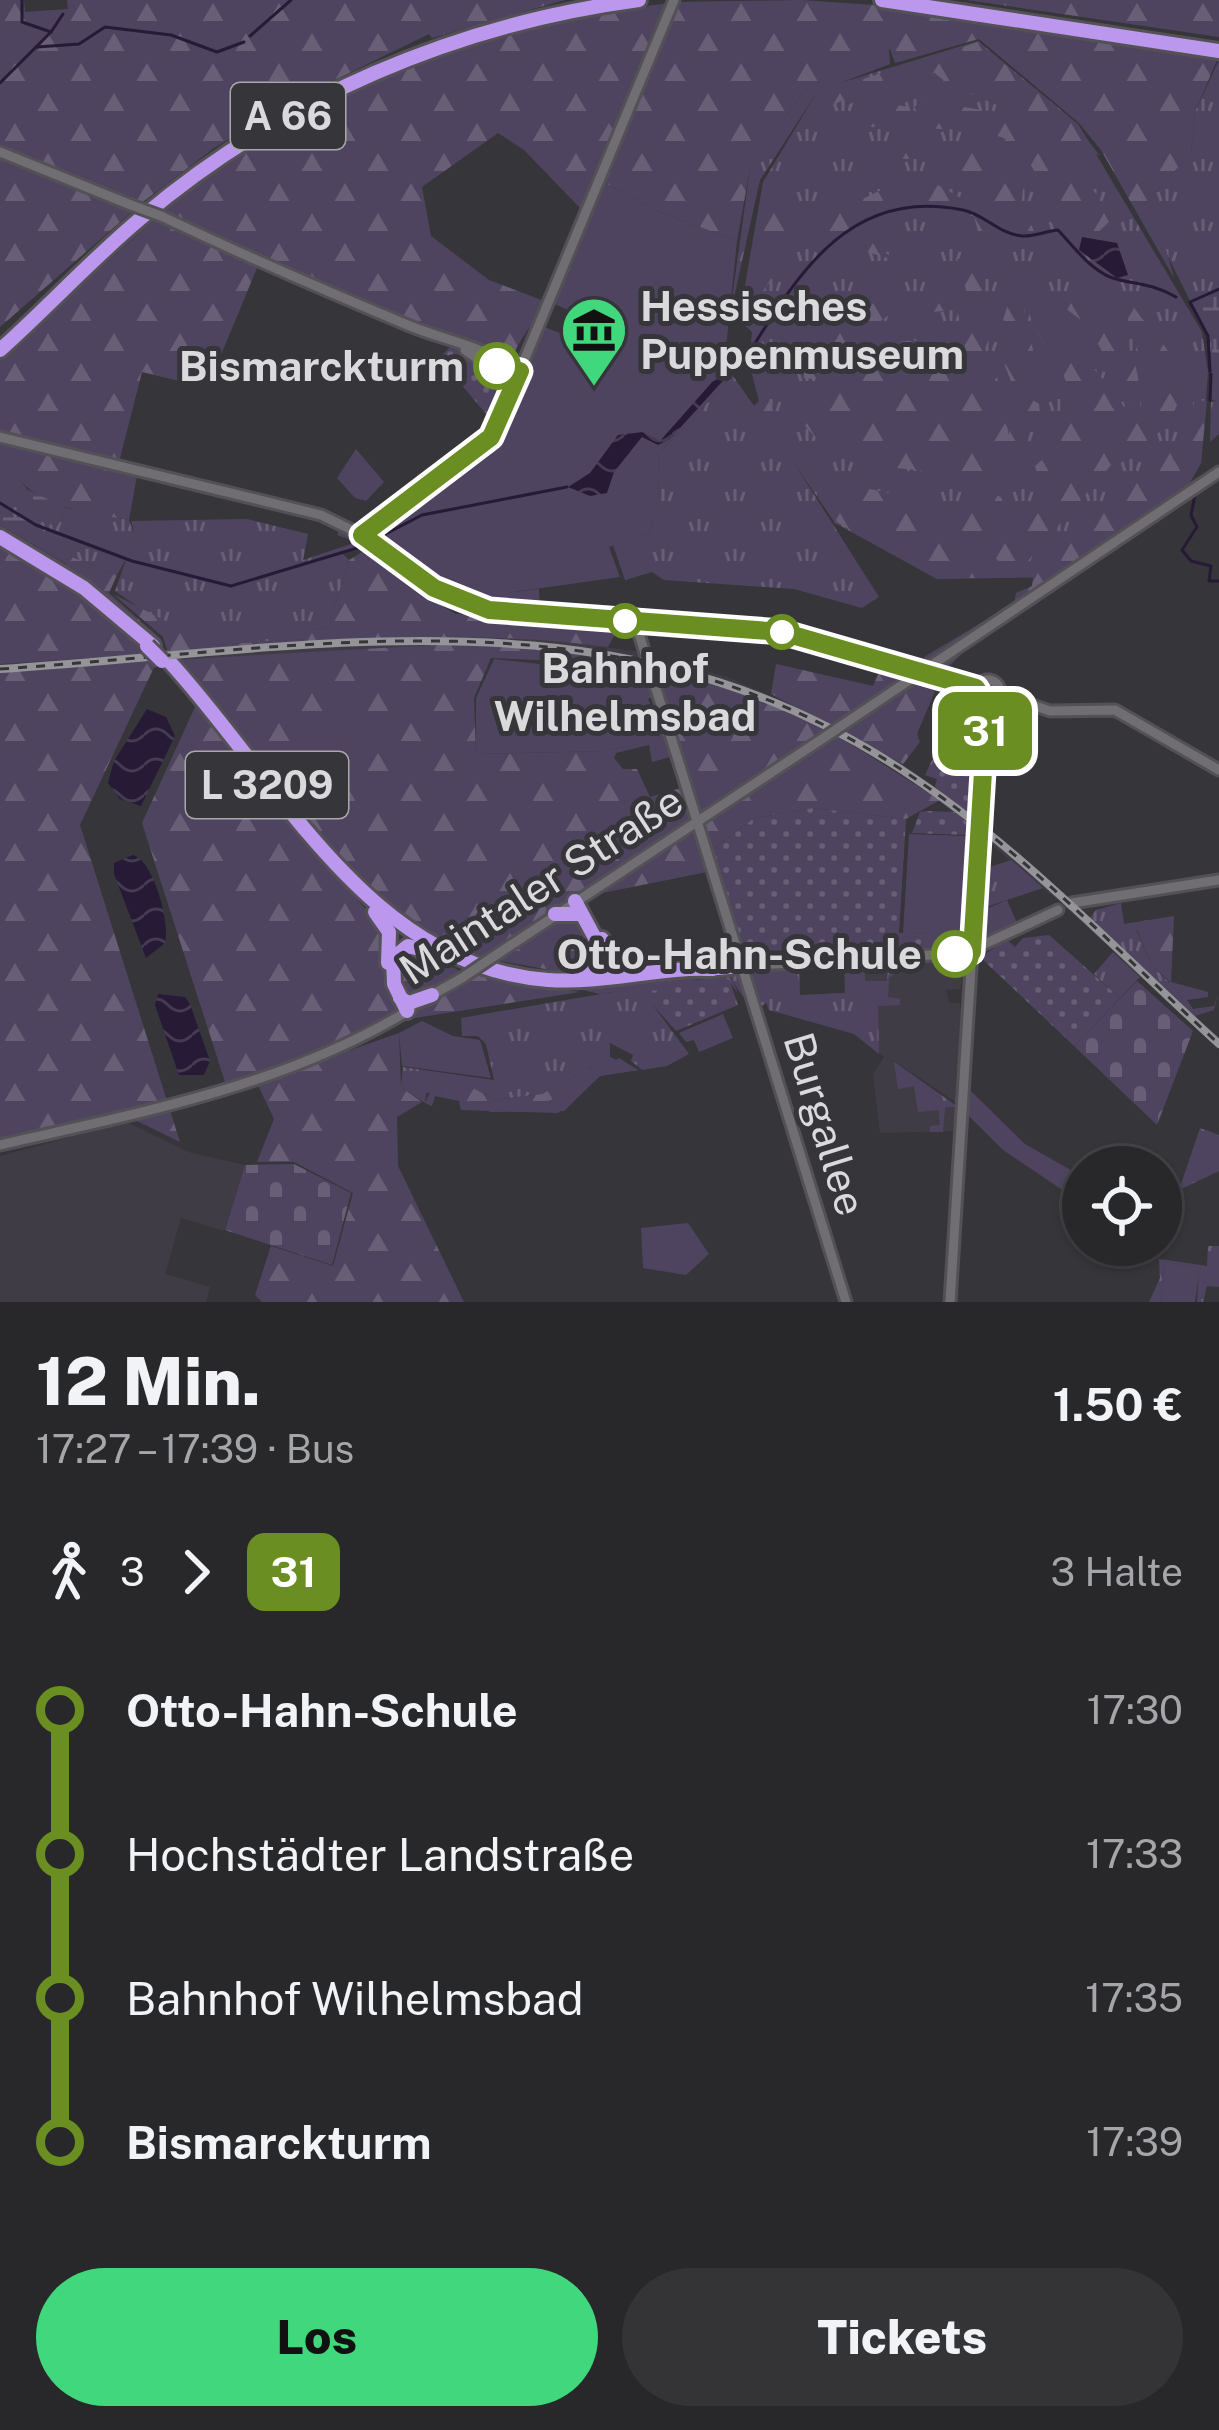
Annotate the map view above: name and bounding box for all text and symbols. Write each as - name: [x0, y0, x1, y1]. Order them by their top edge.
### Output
- road number: A 66: [231, 83, 345, 149]
- place label: Hessisches Puppenmuseum: [640, 281, 964, 378]
- museum icon: Hessisches Puppenmuseum: [559, 295, 629, 389]
- place label: Bismarckturm: [179, 341, 464, 390]
- marker: Bismarckturm: [475, 344, 519, 388]
- marker: Bahnhof Wilhelmsbad: [609, 605, 641, 637]
- unlabelled marker: [766, 616, 798, 648]
- place label: Bahnhof Wilhelmsbad: [494, 643, 756, 740]
- line badge: 31: [931, 692, 1039, 770]
- text: 31: [962, 706, 1008, 755]
- road number: L 3209: [186, 752, 348, 818]
- street label: Maintaler Straße: [390, 775, 691, 994]
- place label: Otto-Hahn-Schule: [556, 929, 922, 978]
- marker: Otto-Hahn-Schule: [933, 932, 977, 976]
- street label: Burgallee: [774, 1026, 876, 1221]
- map controls: [1062, 1146, 1182, 1266]
- button: locate: [1062, 1146, 1182, 1266]
- text: 12 Min.: [36, 1342, 261, 1420]
- text: 1.50 €: [1053, 1378, 1183, 1431]
- text: 17:27 – 17:39 · Bus: [36, 1426, 354, 1472]
- icon: walk: [36, 1539, 102, 1605]
- icon: forward: [163, 1539, 229, 1605]
- text: 31: [271, 1547, 316, 1596]
- text: 3: [120, 1549, 145, 1595]
- text: 3 Halte: [1051, 1549, 1183, 1595]
- text: Otto-Hahn-Schule: [126, 1684, 518, 1737]
- text: 17:30: [1087, 1687, 1183, 1733]
- text: Hochstädter Landstraße: [126, 1828, 634, 1881]
- text: 17:33: [1086, 1831, 1183, 1877]
- text: Bahnhof Wilhelmsbad: [126, 1972, 584, 2025]
- text: 17:35: [1085, 1975, 1183, 2021]
- text: Bismarckturm: [126, 2116, 432, 2169]
- text: 17:39: [1086, 2119, 1183, 2165]
- button: Los: [36, 2268, 598, 2406]
- button: Tickets: [622, 2268, 1183, 2406]

